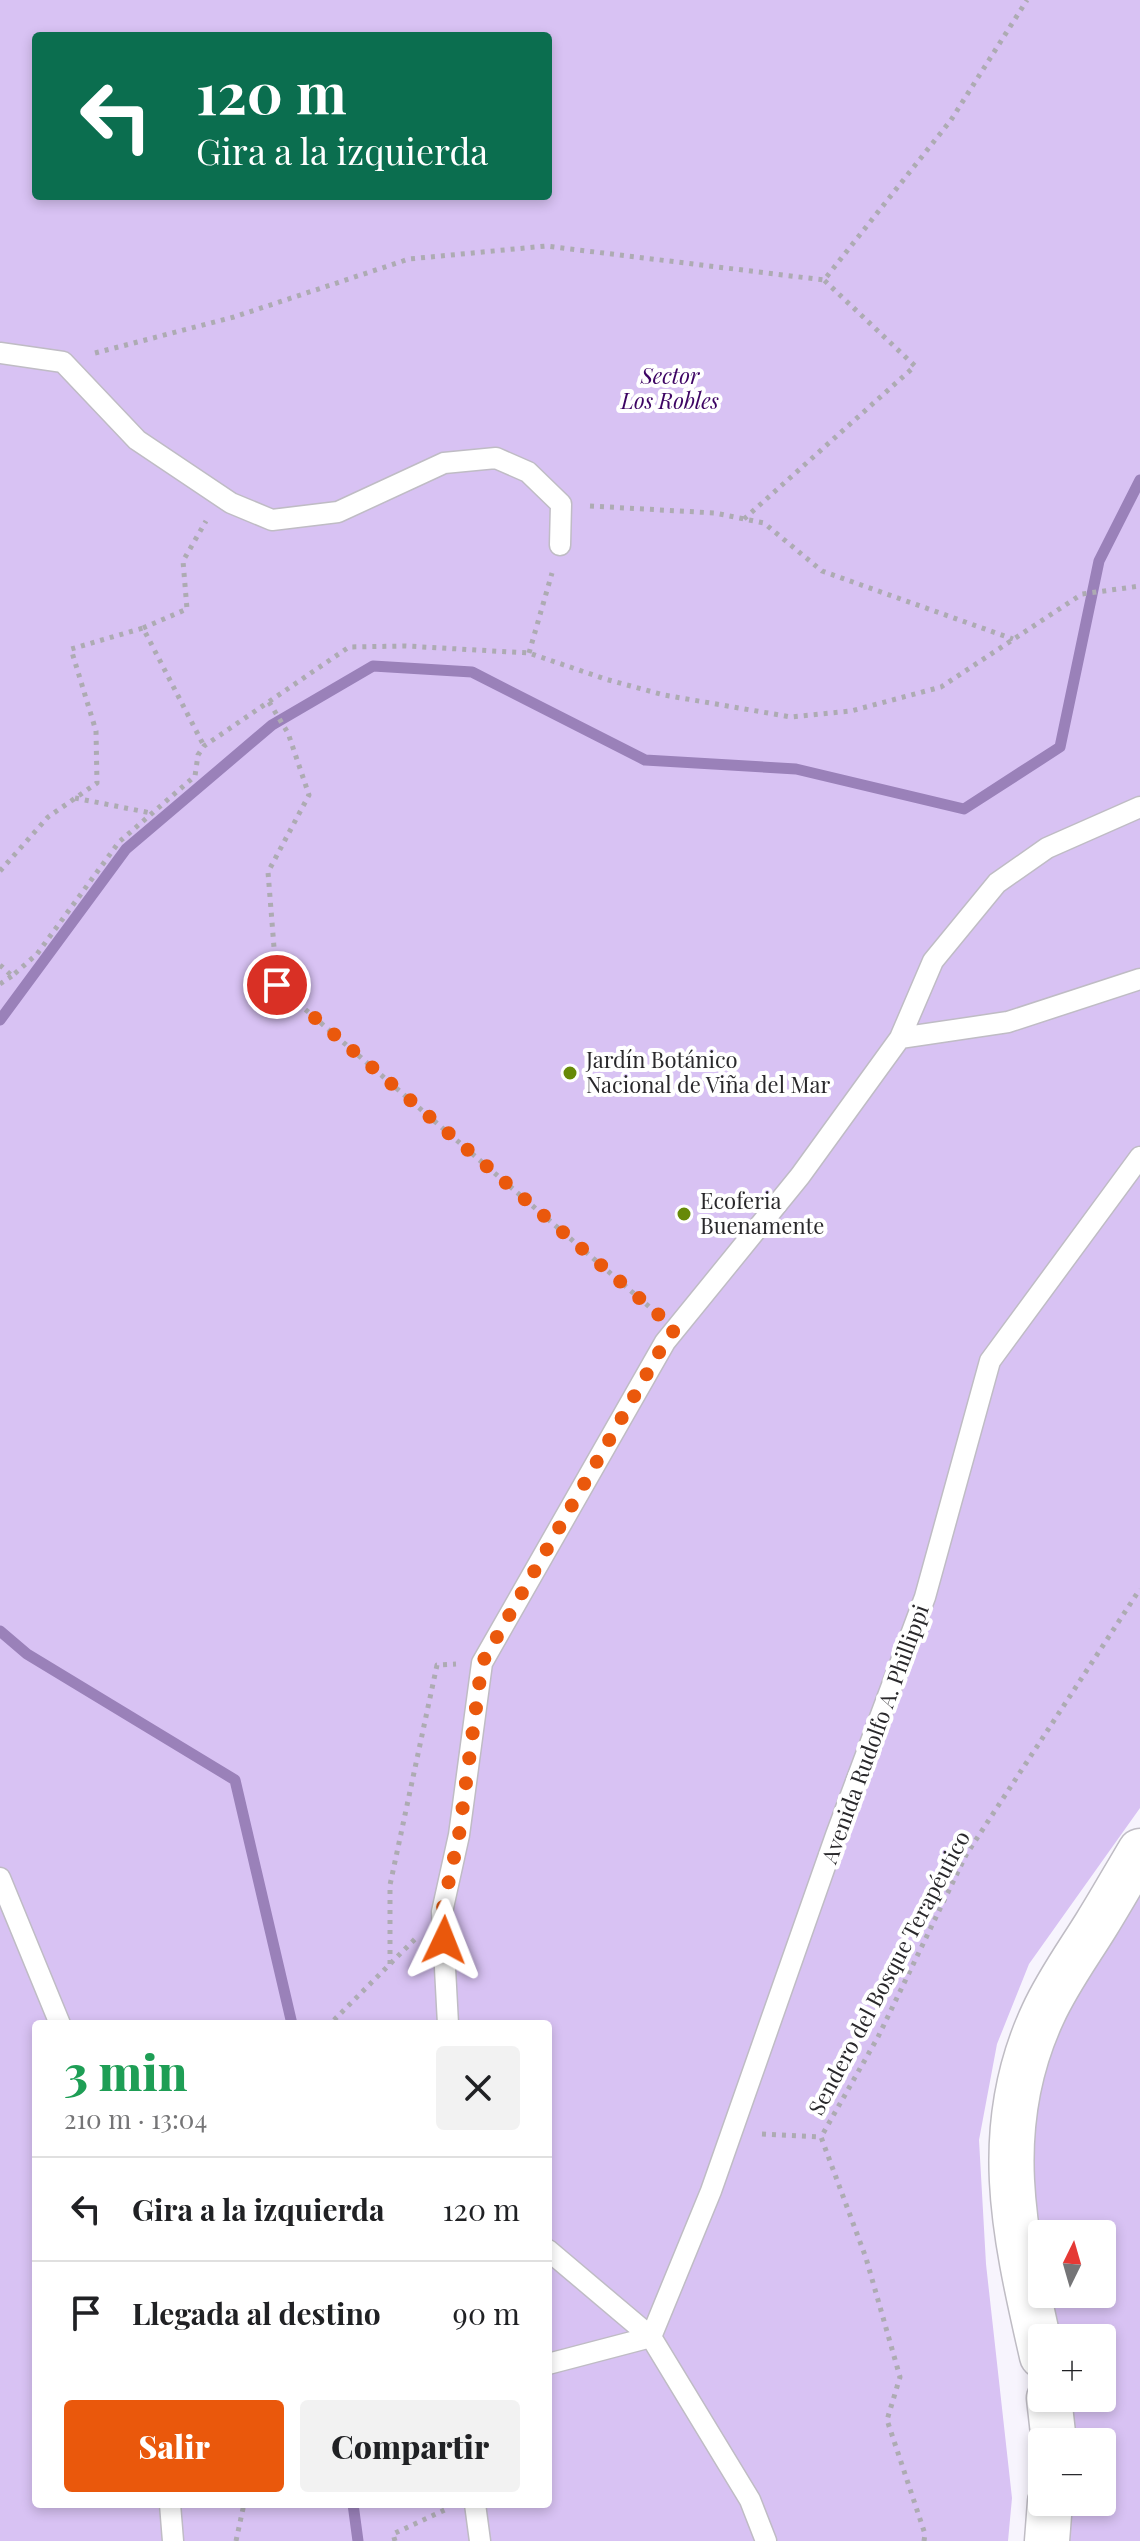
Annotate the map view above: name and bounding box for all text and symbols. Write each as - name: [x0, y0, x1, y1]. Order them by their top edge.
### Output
- text: 120 m: [196, 54, 347, 129]
- icon: left: [64, 64, 168, 168]
- text: Gira a la izquierda: [196, 126, 488, 174]
- park label: Sector Los Robles: [620, 360, 720, 415]
- pin: [243, 951, 311, 1019]
- icon: arrive: [255, 963, 299, 1007]
- place label: Jardín Botánico Nacional de Viña del Mar: [585, 1044, 830, 1099]
- marker: Jardín Botánico Nacional de Viña del Mar: [561, 1064, 579, 1082]
- place label: Ecoferia Buenamente: [700, 1185, 824, 1240]
- marker: Ecoferia Buenamente: [675, 1205, 693, 1223]
- street label: Avenida Rudolfo A. Phillippi: [813, 1600, 935, 1868]
- street label: Sendero del Bosque Terapéutico: [800, 1825, 976, 2120]
- position arrow: [402, 1898, 486, 1982]
- text: 3 min: [64, 2039, 187, 2103]
- button: close: [436, 2046, 520, 2130]
- text: 210 m · 13:04: [64, 2101, 207, 2136]
- icon: left: [64, 2187, 108, 2231]
- text: Gira a la izquierda: [132, 2189, 385, 2229]
- text: 120 m: [442, 2189, 520, 2229]
- north arrow: [1028, 2220, 1116, 2308]
- map controls: [1028, 2220, 1116, 2516]
- icon: arrive: [64, 2291, 108, 2335]
- text: Llegada al destino: [132, 2293, 381, 2333]
- text: 90 m: [453, 2293, 520, 2333]
- button: +: [1028, 2324, 1116, 2412]
- button: Salir: [64, 2400, 284, 2492]
- button: Compartir: [300, 2400, 520, 2492]
- button: −: [1028, 2428, 1116, 2516]

